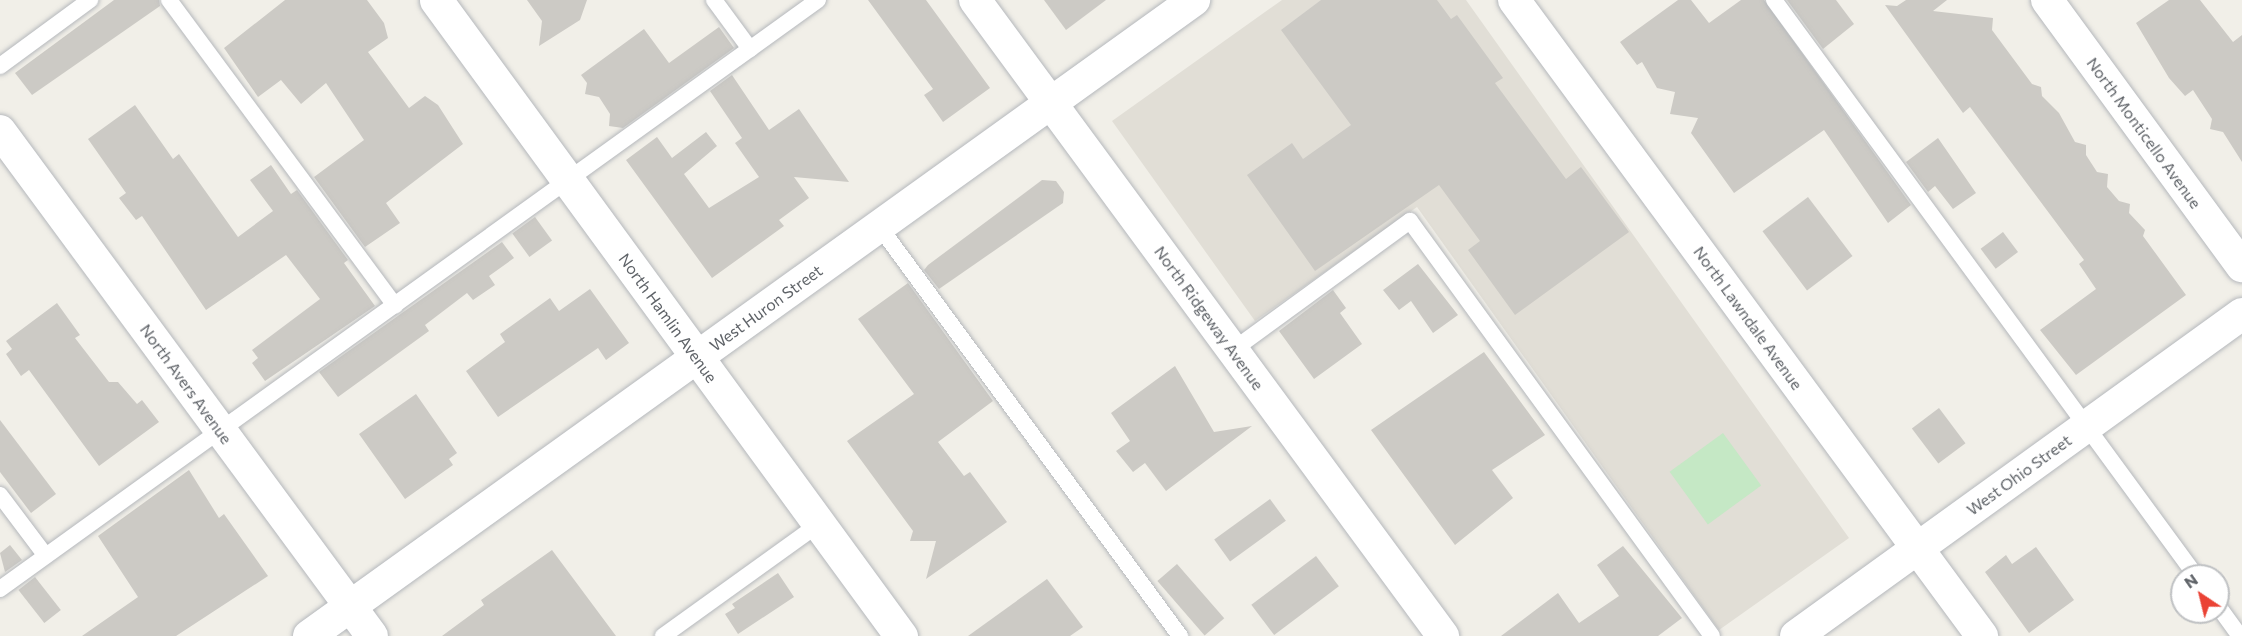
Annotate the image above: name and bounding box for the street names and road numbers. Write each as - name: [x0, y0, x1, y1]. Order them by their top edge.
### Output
- street label: North Monticello Avenue: [2083, 54, 2205, 212]
- street label: North Ridgeway Avenue: [1150, 242, 1268, 394]
- street label: North Lawndale Avenue: [1689, 243, 1807, 393]
- street label: North Hamlin Avenue: [615, 250, 721, 386]
- street label: West Huron Street: [706, 261, 826, 355]
- street label: North Avers Avenue: [136, 320, 236, 448]
- street label: West Ohio Street: [1963, 431, 2075, 519]

